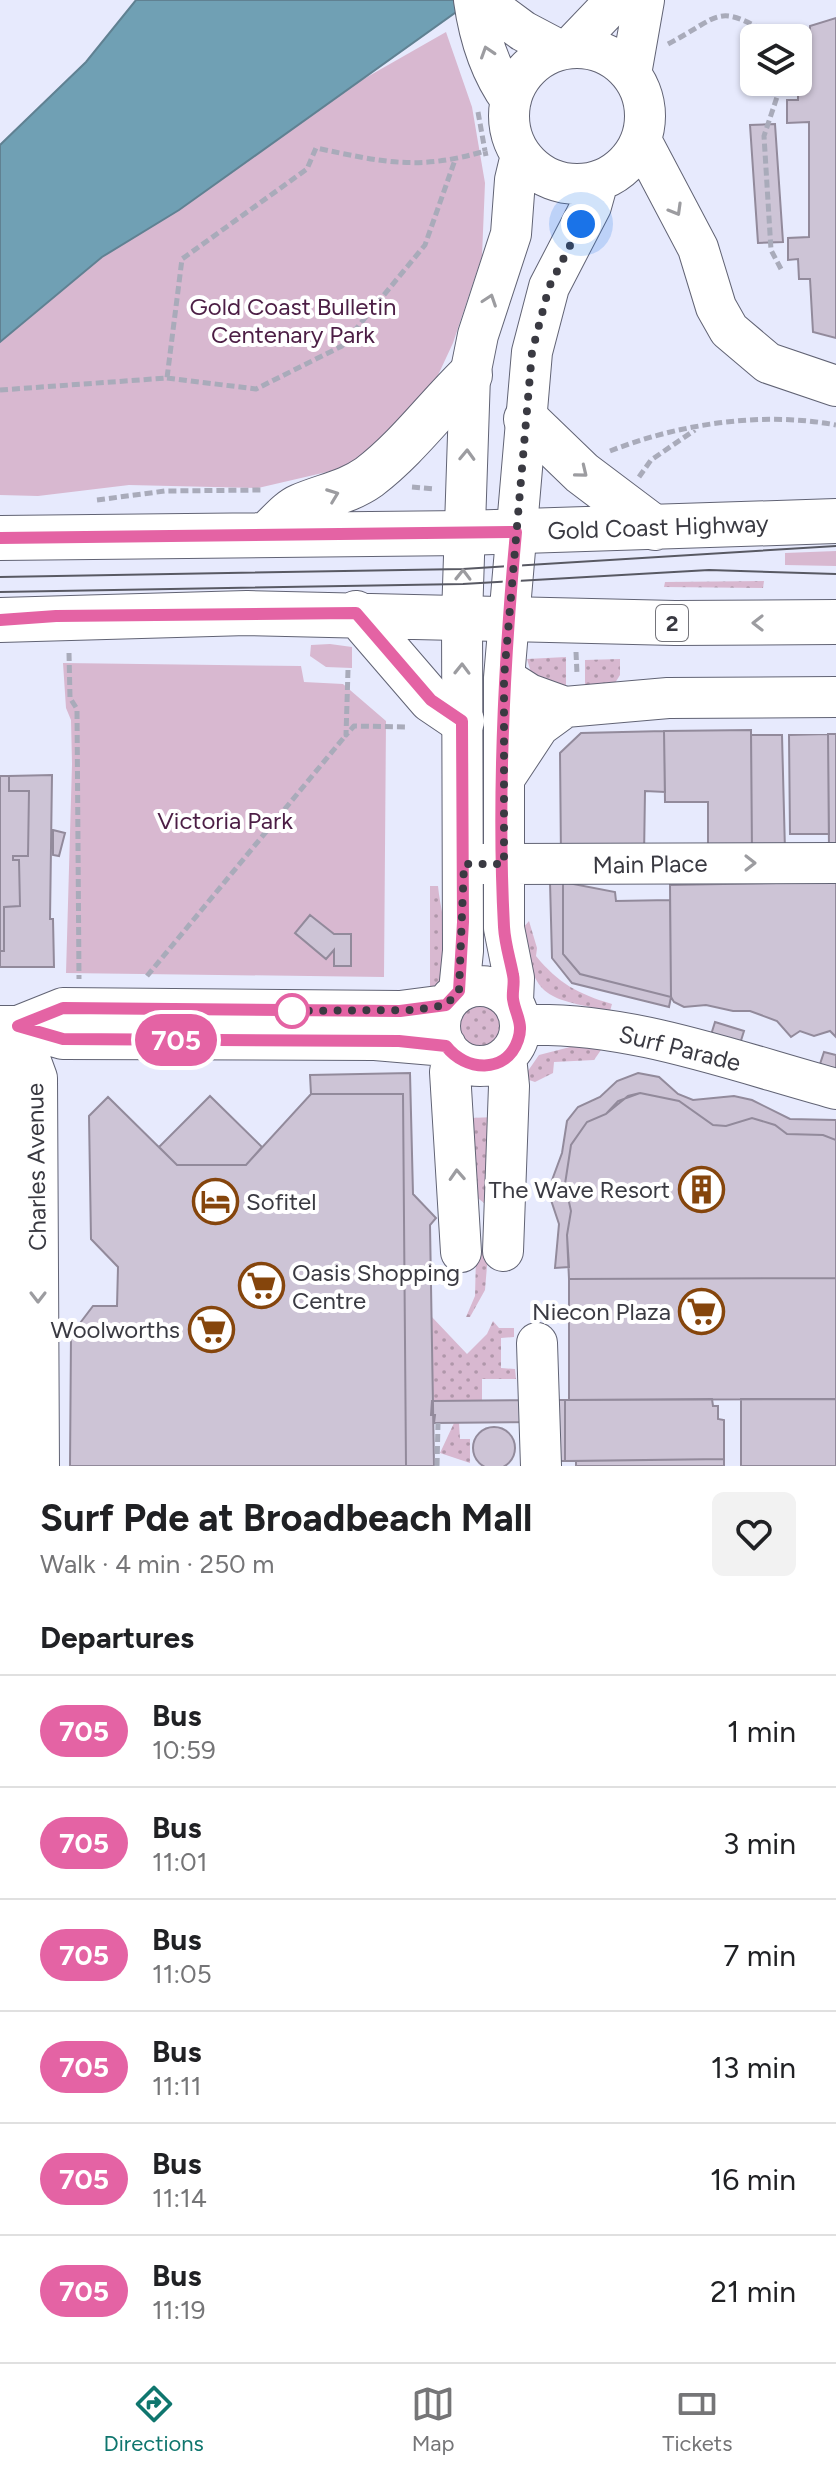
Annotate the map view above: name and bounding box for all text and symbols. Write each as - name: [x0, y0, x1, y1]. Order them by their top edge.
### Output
- map controls: [740, 24, 812, 96]
- button: layers: [740, 24, 812, 96]
- one-way arrow: [480, 46, 496, 60]
- one-way arrow: [666, 201, 682, 216]
- your location: [561, 204, 601, 244]
- park label: Gold Coast Bulletin Centenary Park: [190, 292, 396, 349]
- one-way arrow: [480, 294, 497, 308]
- one-way arrow: [458, 448, 475, 461]
- one-way arrow: [573, 462, 587, 477]
- one-way arrow: [325, 488, 339, 505]
- street label: Gold Coast Highway: [547, 509, 769, 545]
- one-way arrow: [454, 568, 472, 581]
- road number: 2: [656, 605, 688, 641]
- one-way arrow: [751, 614, 764, 632]
- one-way arrow: [453, 662, 471, 675]
- park label: Victoria Park: [157, 806, 293, 835]
- street label: Main Place: [592, 848, 708, 880]
- one-way arrow: [744, 854, 757, 872]
- unlabelled marker: [275, 994, 309, 1028]
- line badge: 705: [130, 1014, 222, 1066]
- street label: Surf Parade: [616, 1019, 744, 1077]
- text: 705: [151, 1023, 201, 1057]
- street label: Charles Avenue: [20, 1083, 52, 1251]
- building icon: The Wave Resort: [677, 1165, 725, 1213]
- one-way arrow: [449, 1168, 466, 1181]
- place label: The Wave Resort: [489, 1175, 670, 1204]
- hotel icon: Sofitel: [191, 1177, 239, 1225]
- place label: Sofitel: [246, 1187, 316, 1216]
- place label: Oasis Shopping Centre: [292, 1258, 460, 1315]
- supermarket icon: Oasis Shopping Centre: [237, 1262, 285, 1310]
- supermarket icon: Niecon Plaza: [678, 1287, 726, 1335]
- one-way arrow: [29, 1291, 47, 1304]
- place label: Niecon Plaza: [532, 1297, 671, 1326]
- supermarket icon: Woolworths: [187, 1305, 235, 1353]
- place label: Woolworths: [51, 1315, 180, 1344]
- button: heart: [712, 1492, 796, 1576]
- text: Surf Pde at Broadbeach Mall: [40, 1495, 532, 1541]
- text: Walk · 4 min · 250 m: [40, 1548, 274, 1580]
- text: Departures: [40, 1619, 194, 1656]
- text: Bus: [152, 1697, 201, 1734]
- text: 1 min: [727, 1713, 796, 1750]
- text: 705: [59, 1714, 109, 1748]
- text: 10:59: [152, 1734, 216, 1766]
- text: Bus: [152, 1809, 201, 1846]
- text: 3 min: [723, 1825, 796, 1862]
- text: 705: [59, 1826, 109, 1860]
- text: 11:01: [152, 1846, 207, 1878]
- text: Bus: [152, 1921, 201, 1958]
- text: 7 min: [723, 1937, 796, 1974]
- text: 705: [59, 1938, 109, 1972]
- text: 11:05: [152, 1958, 212, 1990]
- text: Bus: [152, 2033, 201, 2070]
- text: 13 min: [711, 2049, 796, 2086]
- text: 705: [59, 2050, 109, 2084]
- text: 11:11: [152, 2070, 202, 2102]
- text: Bus: [152, 2145, 201, 2182]
- text: 16 min: [710, 2161, 796, 2198]
- text: 705: [59, 2162, 109, 2196]
- text: 11:14: [152, 2182, 207, 2214]
- text: Bus: [152, 2257, 201, 2294]
- text: 21 min: [710, 2273, 796, 2310]
- text: 705: [59, 2274, 109, 2308]
- text: 11:19: [152, 2294, 206, 2326]
- tab: Directions: [104, 2382, 204, 2457]
- tab: Map: [411, 2382, 455, 2457]
- tab: Tickets: [662, 2382, 732, 2457]

